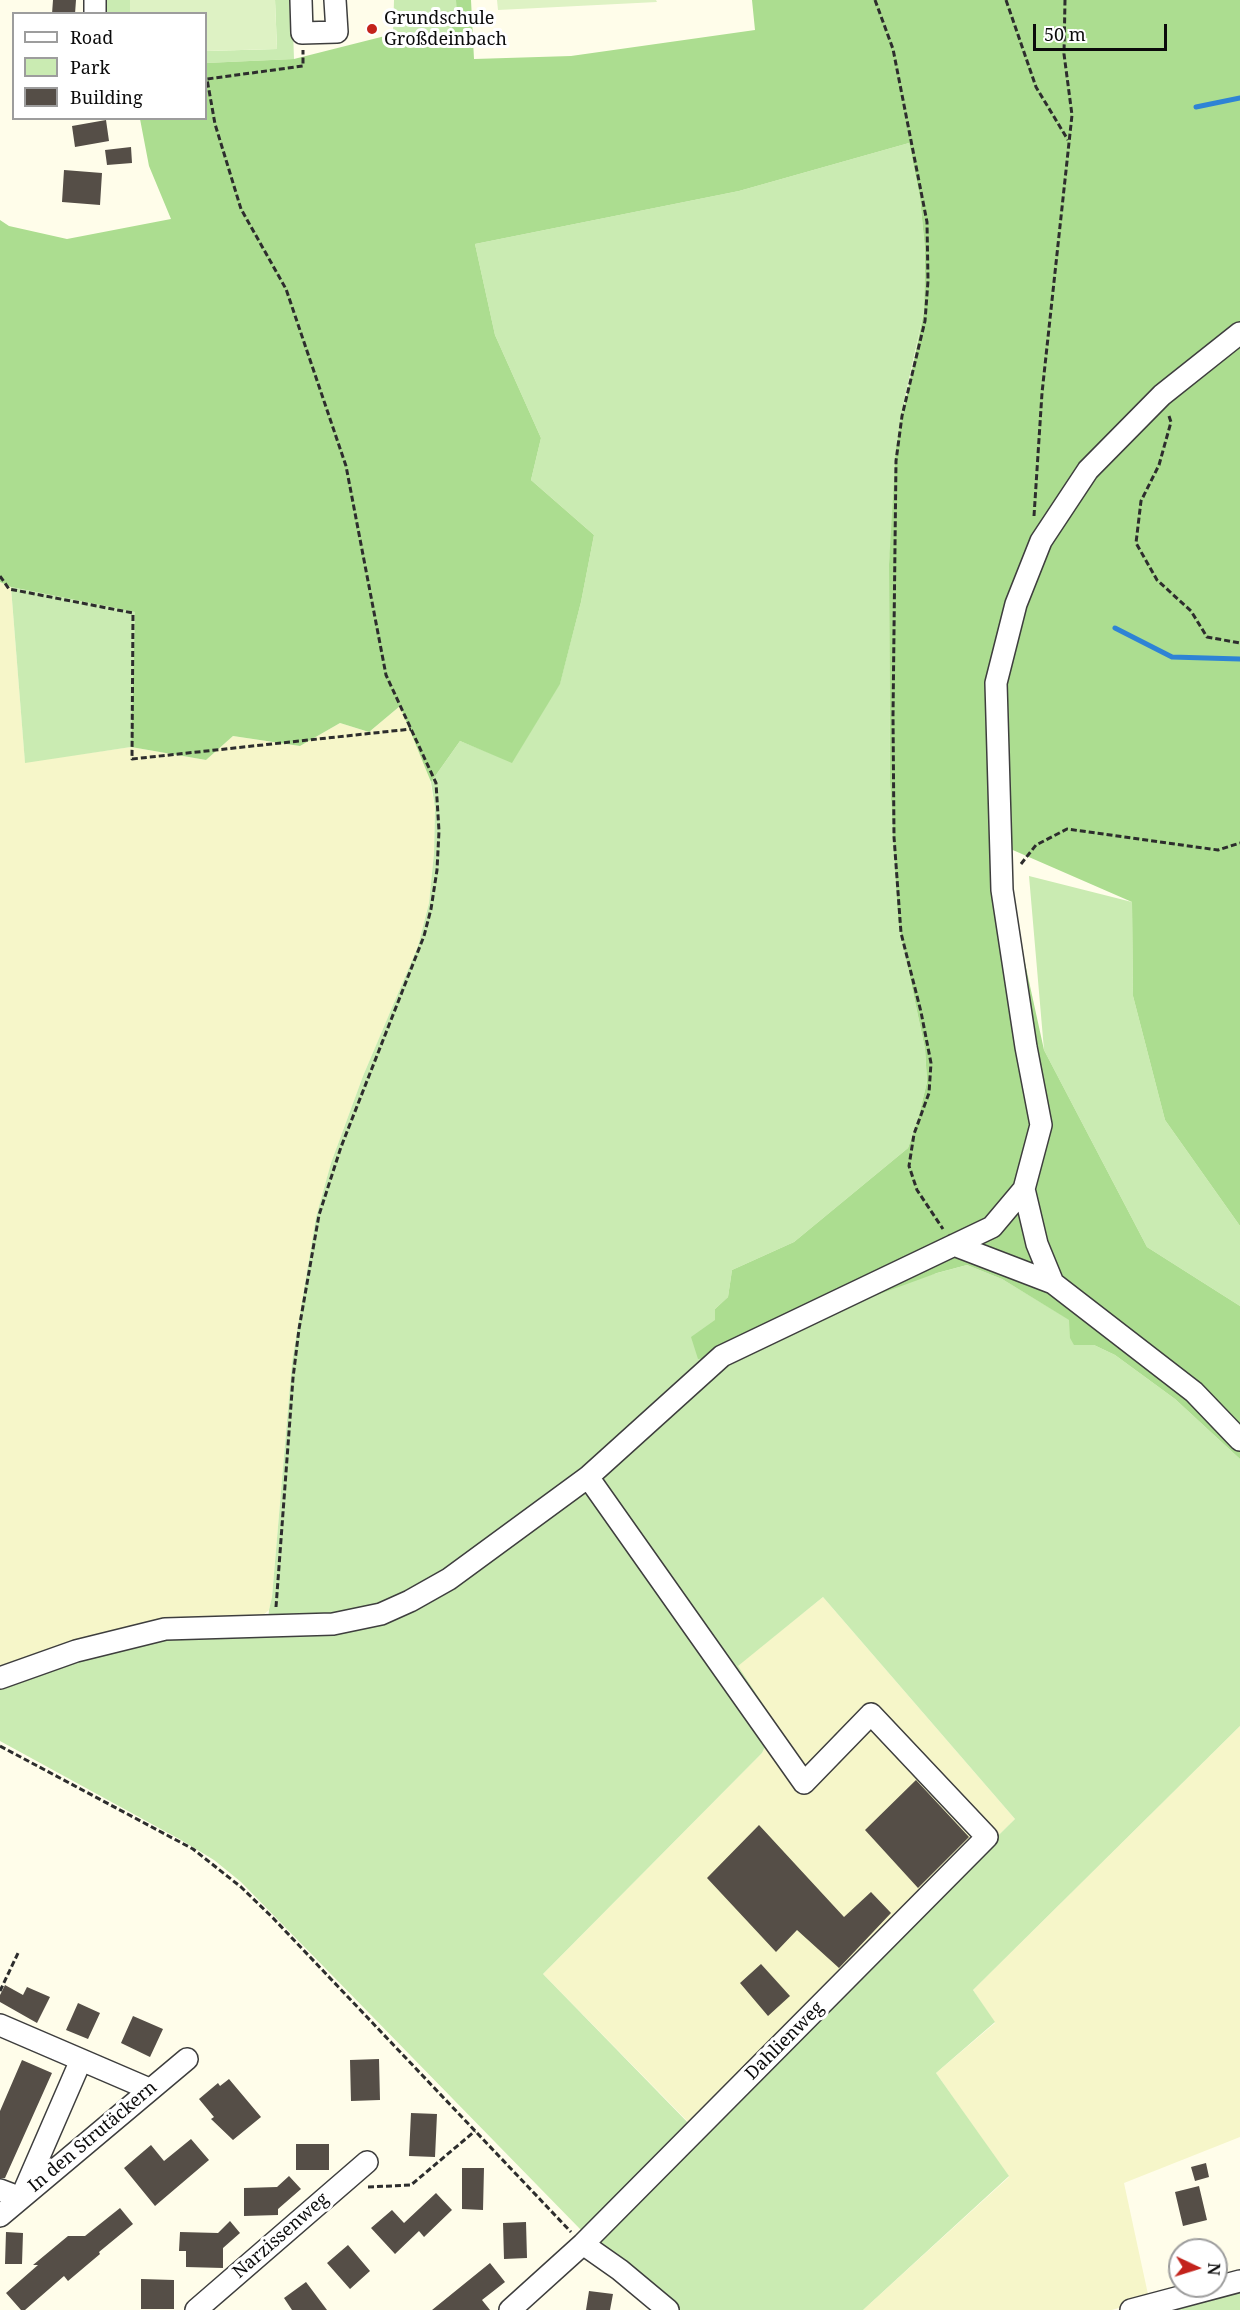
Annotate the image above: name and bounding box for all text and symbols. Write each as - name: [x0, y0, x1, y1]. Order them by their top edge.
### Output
- place label: Grundschule Großdeinbach: [384, 8, 507, 50]
- legend: [12, 12, 207, 120]
- scale bar: [1036, 12, 1170, 50]
- marker: Grundschule Großdeinbach: [365, 22, 379, 36]
- text: 50 m: [1044, 22, 1086, 46]
- text: Road: [70, 25, 113, 49]
- text: Park: [70, 55, 110, 79]
- text: Building: [70, 85, 143, 109]
- street label: Dahlienweg: [741, 1997, 829, 2085]
- street label: In den Strutäckern: [24, 2077, 162, 2197]
- street label: Narzissenweg: [229, 2189, 333, 2283]
- north arrow: [1168, 2238, 1228, 2298]
- text: N: [1203, 2262, 1225, 2276]

